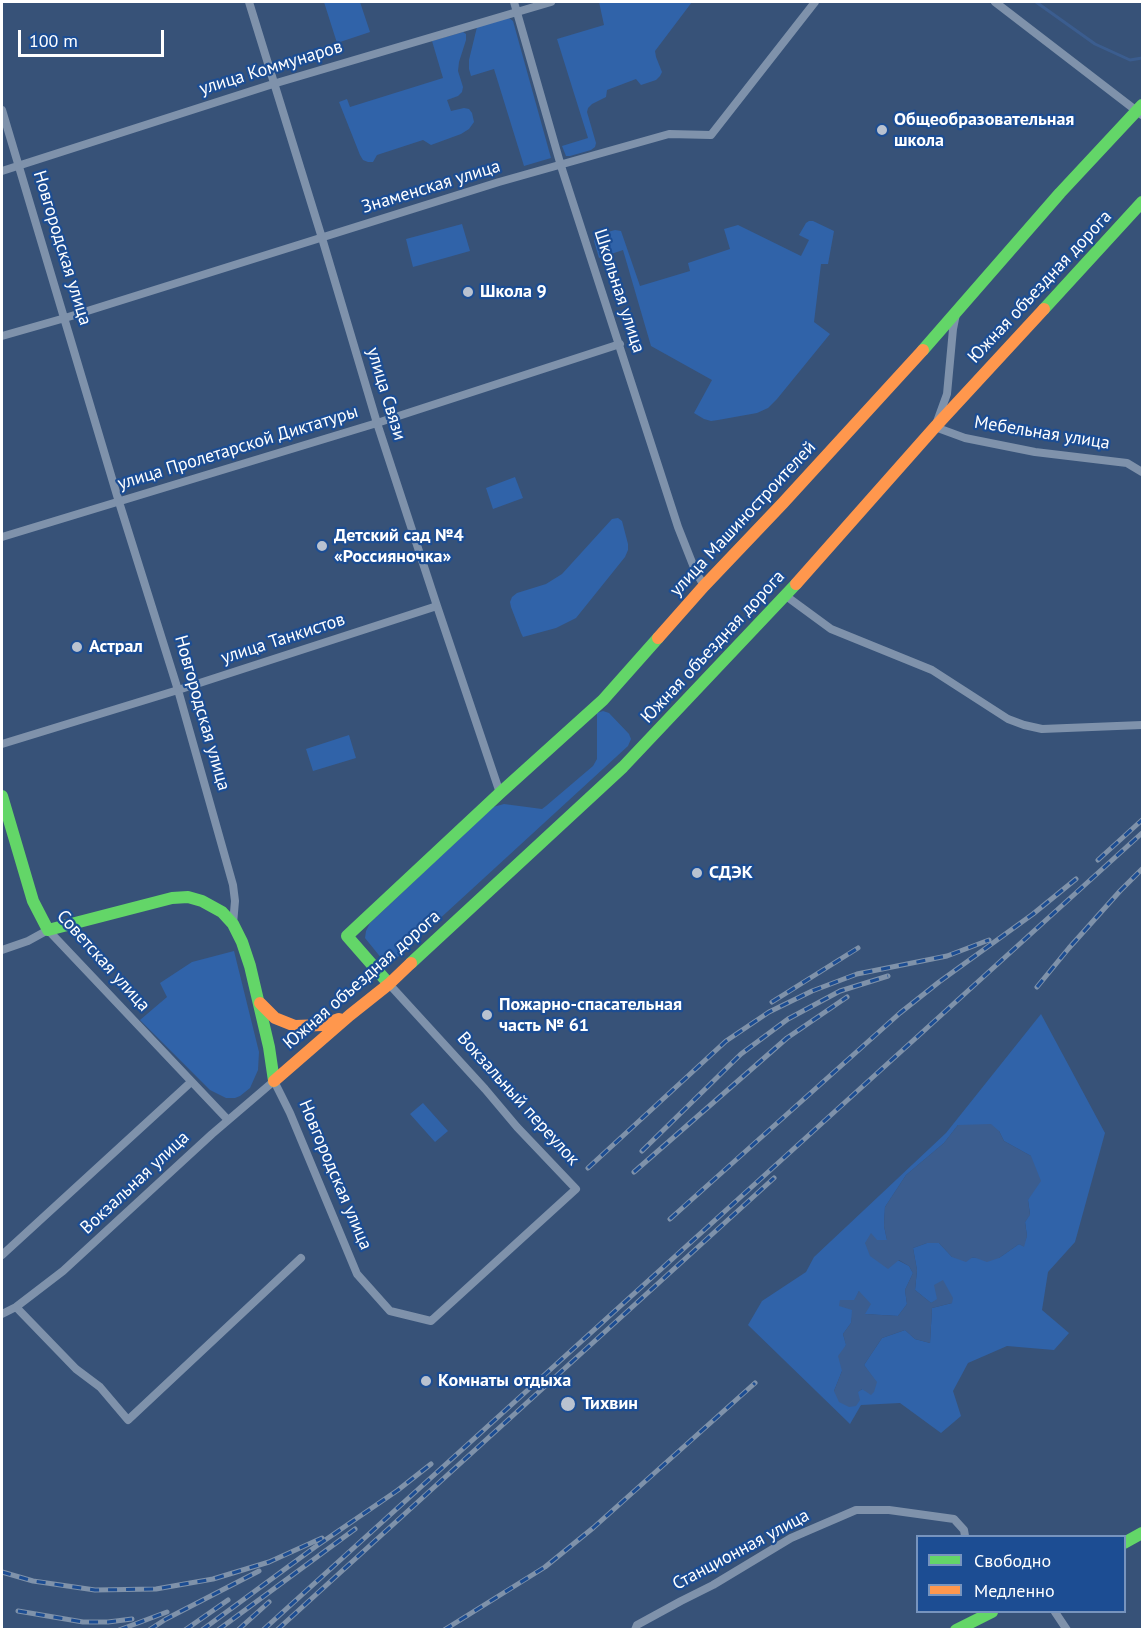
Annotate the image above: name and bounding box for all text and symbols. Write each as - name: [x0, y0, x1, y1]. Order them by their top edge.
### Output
- scale bar: [21, 18, 166, 56]
- text: 100 m: [29, 29, 78, 52]
- street label: улица Коммунаров: [197, 36, 345, 100]
- place label: Общеобразовательная школа: [894, 109, 1074, 152]
- marker: Общеобразовательная школа: [875, 123, 889, 137]
- street label: Знаменская улица: [359, 156, 503, 218]
- street label: Новгородская улица: [28, 168, 96, 328]
- street label: Южная объездная дорога: [964, 206, 1116, 368]
- street label: Школьная улица: [589, 226, 649, 356]
- place label: Школа 9: [480, 281, 547, 303]
- marker: Школа 9: [461, 285, 475, 299]
- street label: улица Связи: [362, 345, 410, 443]
- street label: улица Пролетарской Диктатуры: [115, 401, 361, 495]
- street label: Мебельная улица: [973, 412, 1111, 454]
- street label: улица Машиностроителей: [666, 437, 820, 601]
- place label: Детский сад №4 «Россияночка»: [334, 525, 464, 568]
- marker: Детский сад №4 «Россияночка»: [315, 539, 329, 553]
- street label: Южная объездная дорога: [637, 566, 789, 728]
- street label: улица Танкистов: [218, 609, 348, 669]
- street label: Новгородская улица: [169, 633, 235, 793]
- place label: Астрал: [89, 636, 143, 658]
- marker: Астрал: [70, 640, 84, 654]
- place label: СДЭК: [709, 862, 753, 884]
- marker: СДЭК: [690, 866, 704, 880]
- street label: Советская улица: [52, 906, 154, 1016]
- street label: Южная объездная дорога: [279, 906, 445, 1054]
- place label: Пожарно-спасательная часть № 61: [499, 994, 682, 1036]
- marker: Пожарно-спасательная часть № 61: [480, 1008, 494, 1022]
- street label: Вокзальный переулок: [452, 1028, 584, 1170]
- street label: Новгородская улица: [294, 1097, 376, 1253]
- street label: Вокзальная улица: [76, 1127, 194, 1239]
- place label: Комнаты отдыха: [438, 1370, 571, 1392]
- marker: Комнаты отдыха: [419, 1374, 433, 1388]
- place label: Тихвин: [582, 1393, 638, 1415]
- marker: Тихвин: [559, 1395, 577, 1413]
- street label: Станционная улица: [669, 1505, 813, 1595]
- legend: [916, 1535, 1126, 1613]
- text: Свободно: [974, 1549, 1051, 1572]
- text: Медленно: [974, 1579, 1055, 1602]

